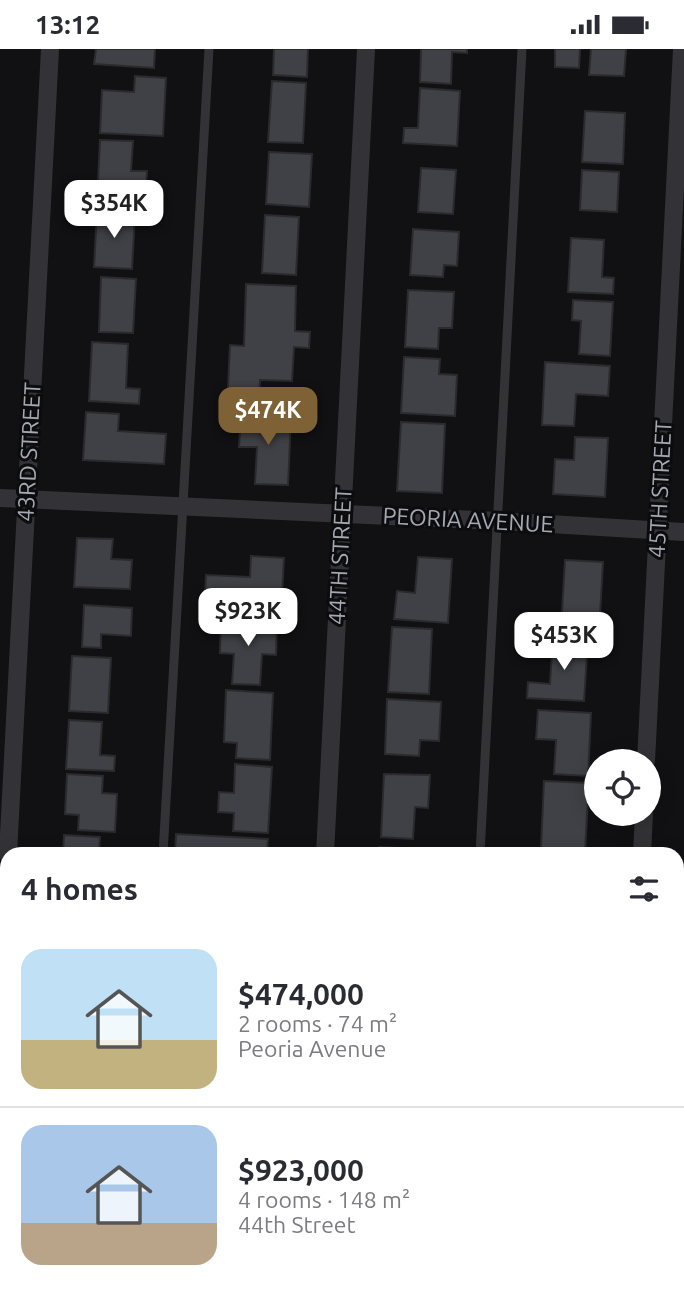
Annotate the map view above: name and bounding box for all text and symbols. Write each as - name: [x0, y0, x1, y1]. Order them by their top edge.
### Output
- text: 13:12: [35, 10, 100, 39]
- pin: $354K: [65, 181, 163, 240]
- text: $354K: [80, 190, 148, 215]
- street label: 43RD STREET: [12, 381, 45, 522]
- pin: $474K: [219, 387, 317, 447]
- text: $474K: [234, 397, 302, 422]
- street label: 45TH STREET: [643, 419, 676, 558]
- street label: 44TH STREET: [323, 486, 356, 625]
- street label: PEORIA AVENUE: [382, 503, 554, 536]
- pin: $923K: [199, 589, 297, 648]
- text: $923K: [214, 598, 282, 623]
- pin: $453K: [515, 613, 613, 672]
- text: $453K: [530, 622, 598, 647]
- map controls: [584, 749, 661, 826]
- button: locate: [584, 749, 661, 826]
- icon: filters: [625, 870, 663, 908]
- text: 4 homes: [21, 872, 138, 906]
- icon: home: [77, 977, 161, 1061]
- text: $474,000: [238, 977, 364, 1011]
- text: 2 rooms · 74 m²: [238, 1011, 397, 1036]
- text: Peoria Avenue: [238, 1036, 386, 1061]
- icon: home: [77, 1153, 161, 1237]
- text: $923,000: [238, 1153, 364, 1187]
- text: 4 rooms · 148 m²: [238, 1187, 410, 1212]
- text: 44th Street: [238, 1212, 356, 1237]

